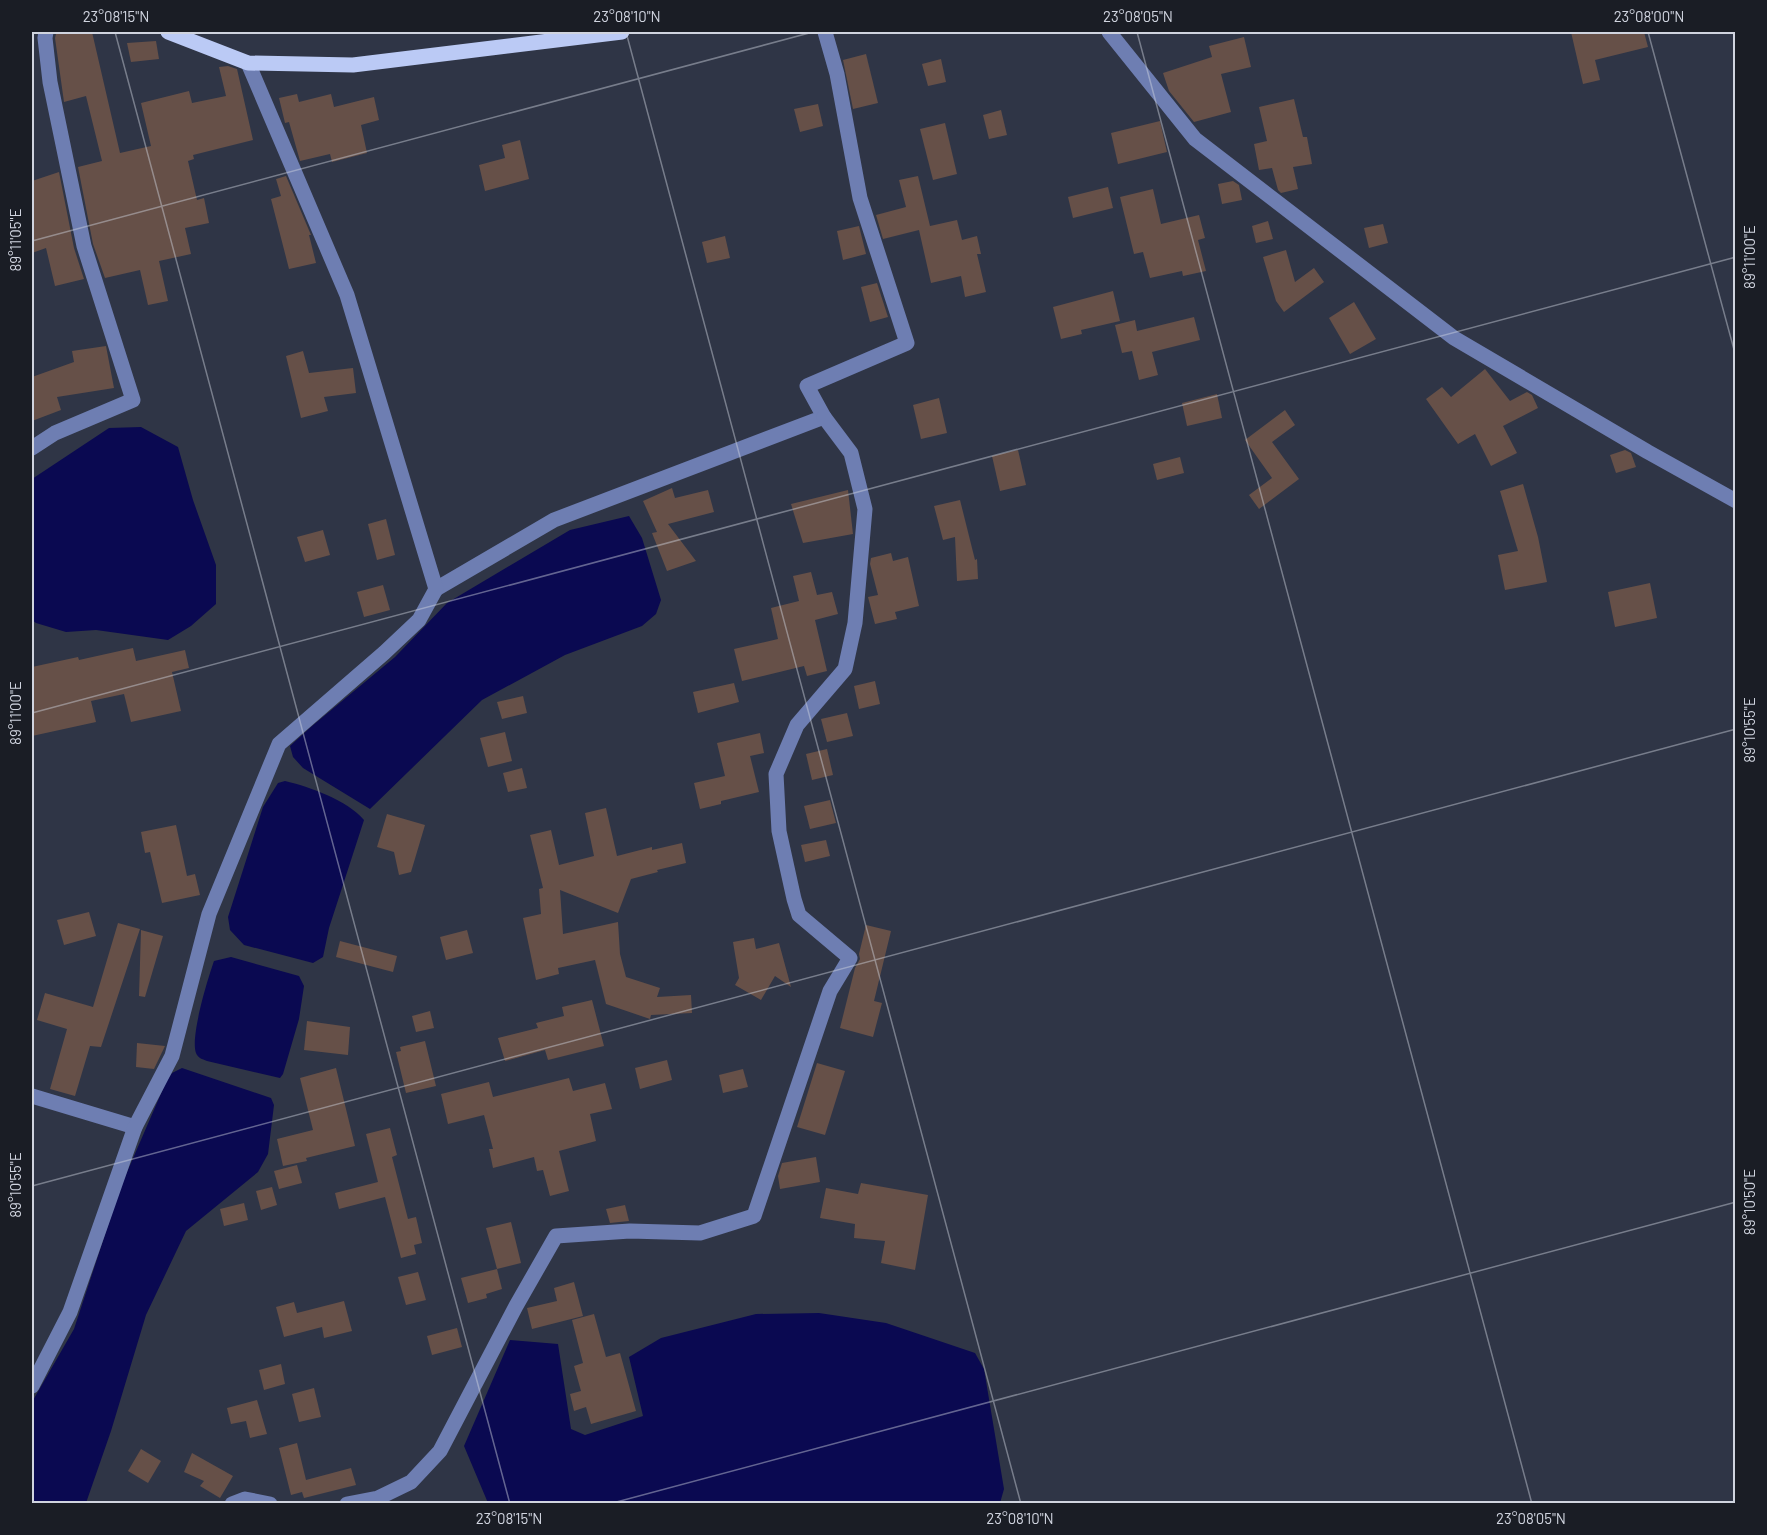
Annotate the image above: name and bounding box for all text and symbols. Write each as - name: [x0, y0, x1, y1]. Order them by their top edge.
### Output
- text: 23°08'15"N: [83, 7, 149, 25]
- text: 23°08'10"N: [593, 7, 661, 25]
- text: 23°08'05"N: [1103, 7, 1173, 25]
- text: 23°08'00"N: [1614, 7, 1684, 25]
- text: 89°11'05"E: [6, 208, 24, 272]
- text: 89°11'00"E: [1740, 225, 1758, 289]
- text: 89°11'00"E: [6, 681, 24, 745]
- text: 89°10'55"E: [1740, 697, 1758, 763]
- text: 89°10'55"E: [6, 1152, 24, 1218]
- text: 89°10'50"E: [1740, 1169, 1758, 1235]
- text: 23°08'15"N: [476, 1509, 542, 1527]
- text: 23°08'10"N: [986, 1509, 1054, 1527]
- text: 23°08'05"N: [1496, 1509, 1566, 1527]

